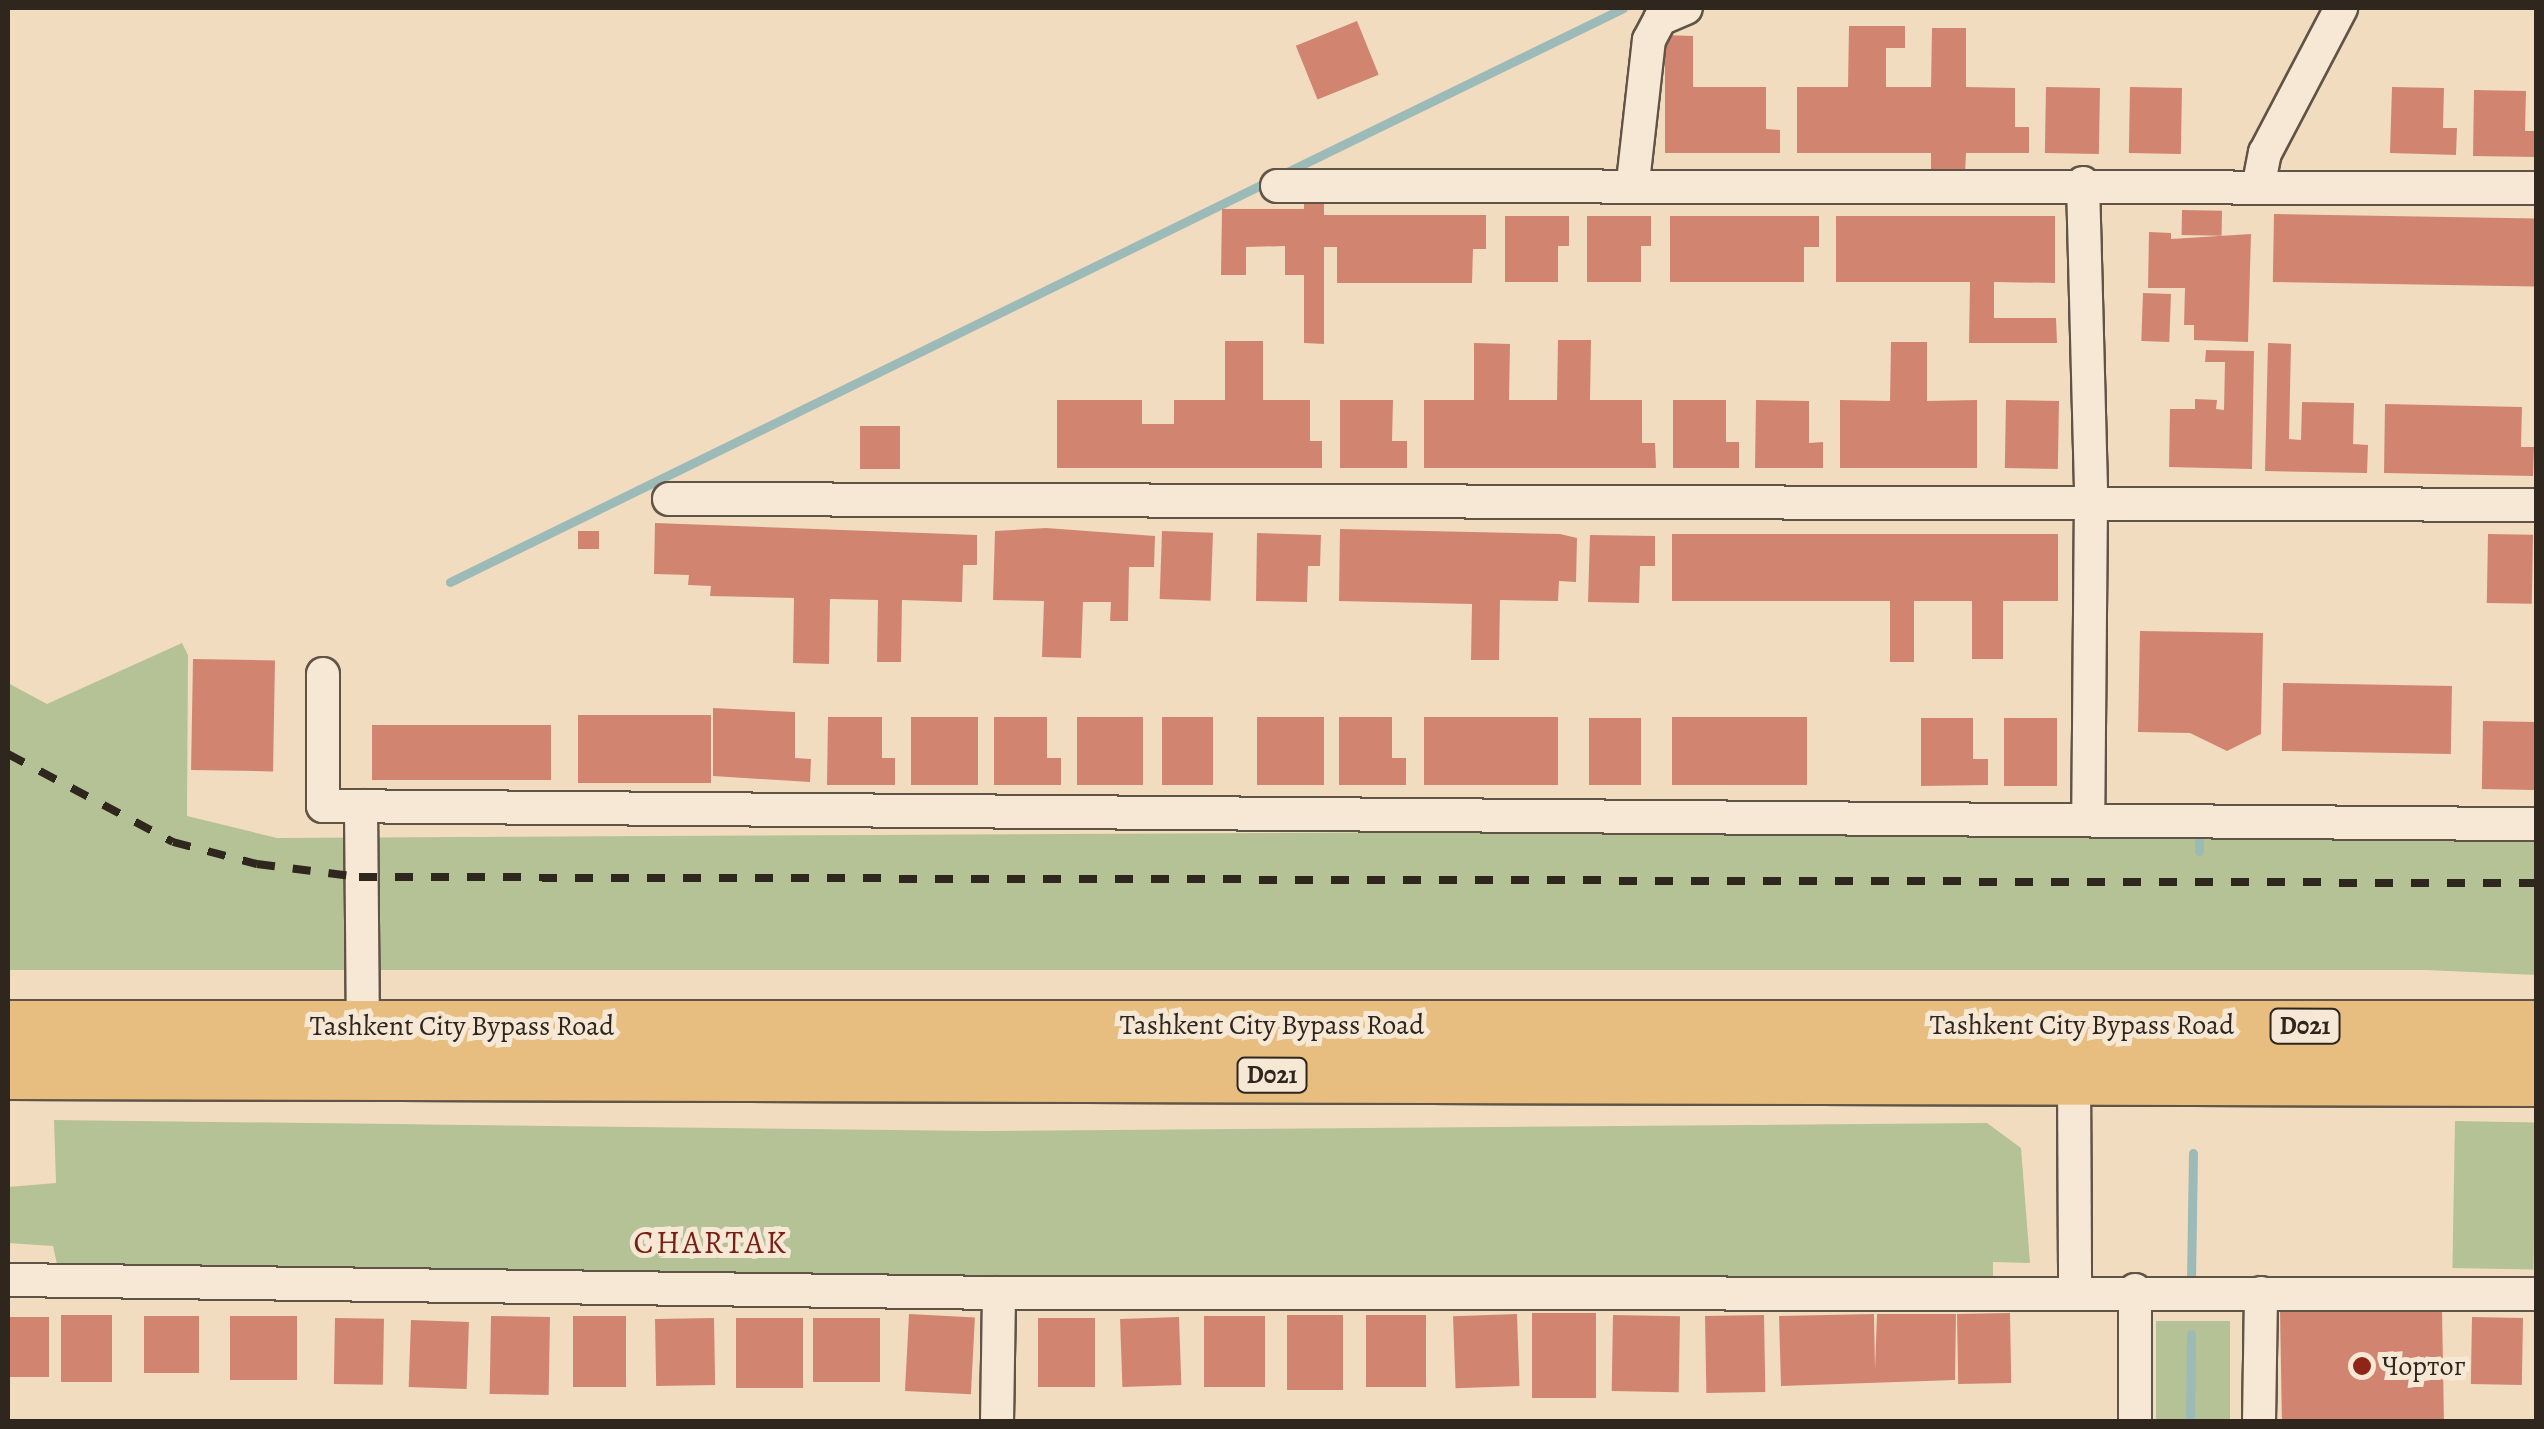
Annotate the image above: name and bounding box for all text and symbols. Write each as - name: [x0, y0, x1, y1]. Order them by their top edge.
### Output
- road number: D021: [2268, 1006, 2342, 1046]
- street label: Tashkent City Bypass Road: [1120, 1008, 1424, 1042]
- street label: Tashkent City Bypass Road: [1930, 1008, 2234, 1042]
- street label: Tashkent City Bypass Road: [310, 1009, 614, 1043]
- road number: D021: [1234, 1055, 1310, 1095]
- district label: CHARTAK: [633, 1223, 789, 1261]
- place label: Чортог: [2382, 1349, 2465, 1383]
- marker: Чортог: [2351, 1355, 2373, 1377]

